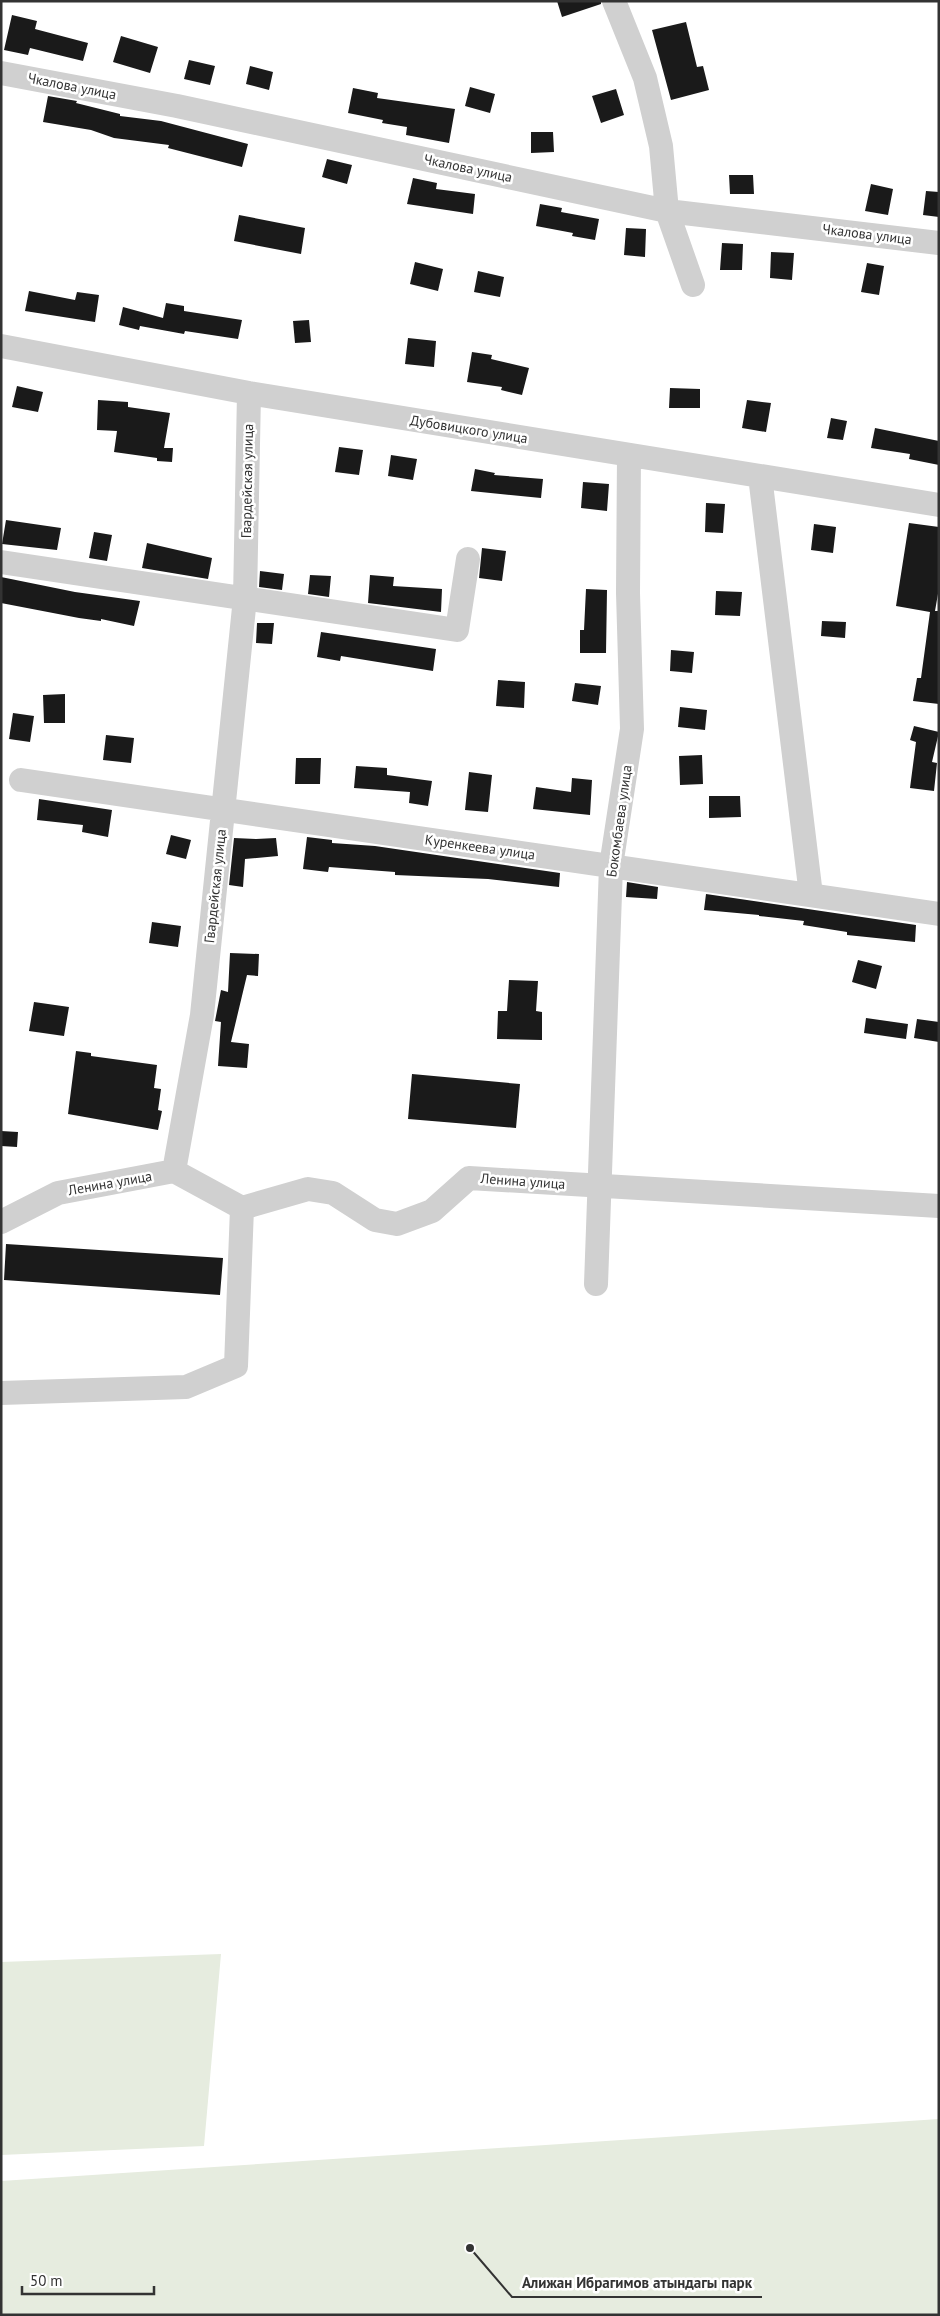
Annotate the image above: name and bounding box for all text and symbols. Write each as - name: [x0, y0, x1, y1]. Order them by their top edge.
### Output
- street label: Чкалова улица: [26, 69, 118, 103]
- street label: Чкалова улица: [422, 150, 514, 186]
- street label: Чкалова улица: [821, 220, 913, 248]
- street label: Дубовицкого улица: [409, 411, 529, 447]
- street label: Гвардейская улица: [237, 424, 257, 538]
- street label: Бокомбаева улица: [602, 764, 636, 878]
- street label: Гвардейская улица: [200, 828, 230, 944]
- street label: Куренкеева улица: [424, 830, 536, 864]
- street label: Ленина улица: [66, 1167, 153, 1199]
- street label: Ленина улица: [479, 1169, 566, 1193]
- scale bar: [22, 2264, 155, 2296]
- callout: Алижан Ибрагимов атындагы парк: [512, 2267, 762, 2297]
- text: 50 m: [30, 2271, 63, 2290]
- text: Алижан Ибрагимов атындагы парк: [522, 2273, 753, 2292]

